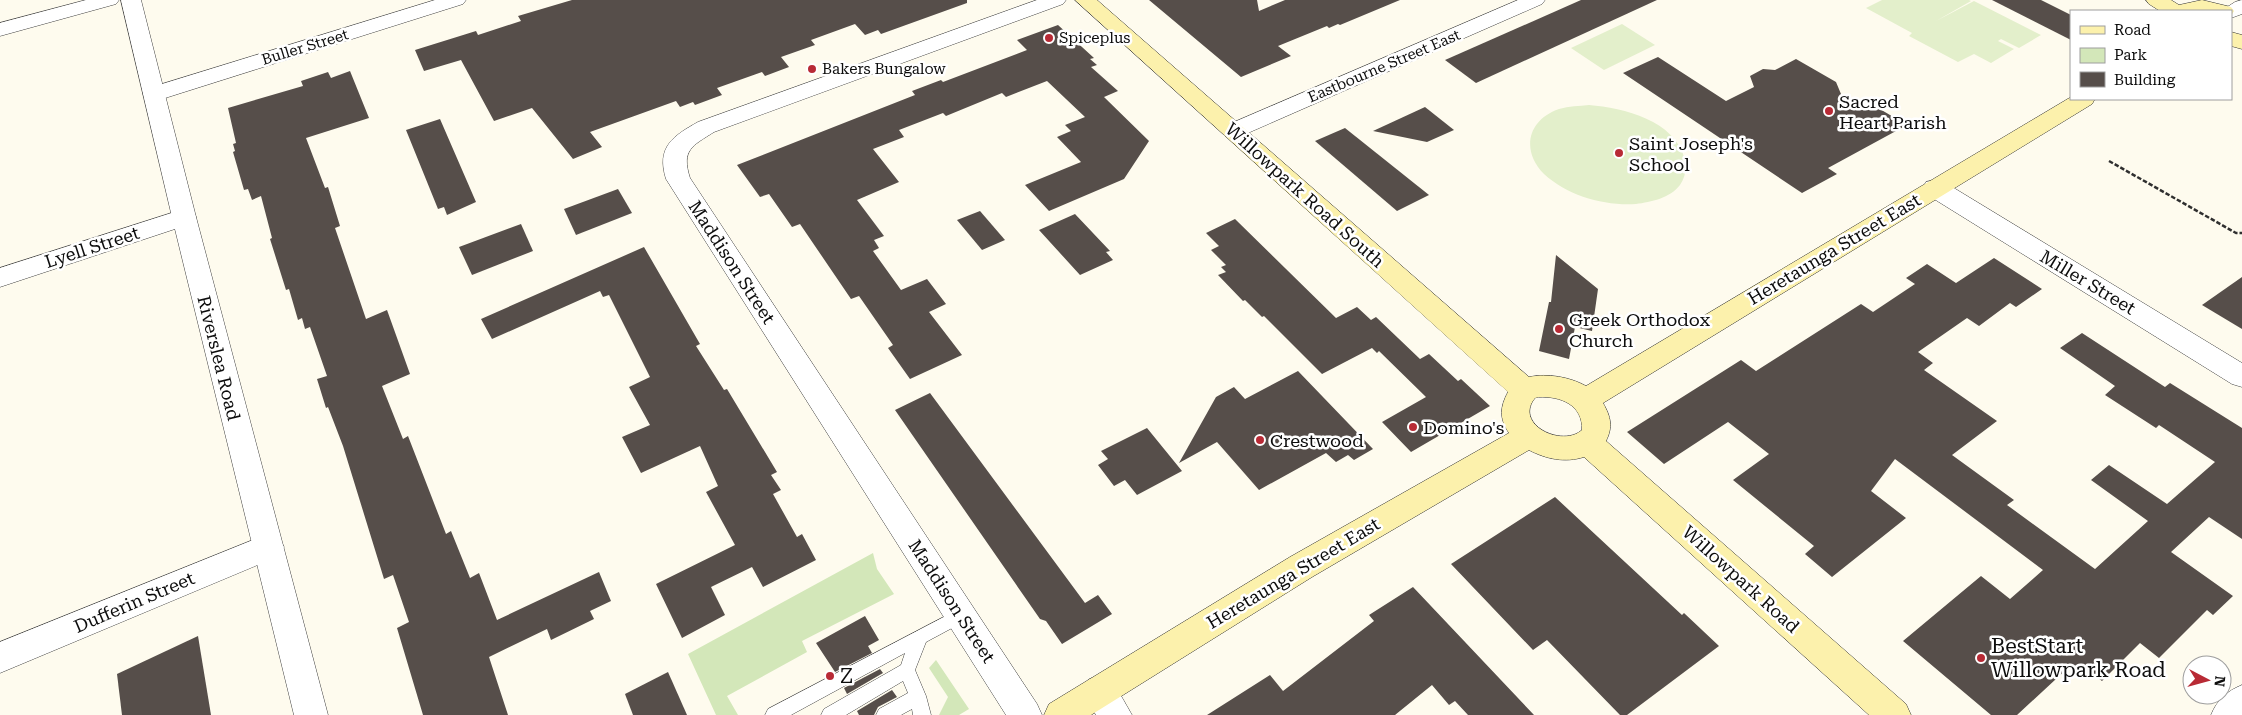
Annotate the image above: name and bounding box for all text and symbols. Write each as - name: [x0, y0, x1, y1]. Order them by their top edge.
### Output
- legend: [2070, 10, 2232, 100]
- text: Road: [2114, 21, 2151, 39]
- street label: Buller Street: [259, 25, 351, 69]
- street label: Eastbourne Street East: [1305, 26, 1463, 106]
- place label: Spiceplus: [1059, 29, 1131, 47]
- marker: Spiceplus: [1043, 32, 1055, 44]
- text: Park: [2114, 46, 2148, 64]
- place label: Bakers Bungalow: [822, 60, 946, 78]
- marker: Bakers Bungalow: [806, 63, 818, 75]
- text: Building: [2114, 71, 2176, 89]
- place label: Sacred Heart Parish: [1839, 91, 1947, 133]
- marker: Sacred Heart Parish: [1823, 105, 1835, 117]
- street label: Willowpark Road South: [1221, 118, 1389, 272]
- place label: Saint Joseph's School: [1629, 133, 1753, 175]
- marker: Saint Joseph's School: [1613, 147, 1625, 159]
- street label: Heretaunga Street East: [1744, 189, 1925, 309]
- street label: Maddison Street: [684, 196, 780, 328]
- street label: Lyell Street: [42, 222, 142, 272]
- street label: Miller Street: [2037, 245, 2140, 319]
- street label: Riverslea Road: [193, 293, 245, 423]
- place label: Greek Orthodox Church: [1569, 309, 1711, 351]
- marker: Greek Orthodox Church: [1553, 323, 1565, 335]
- place label: Domino's: [1423, 417, 1504, 438]
- marker: Domino's: [1407, 421, 1419, 433]
- place label: Crestwood: [1270, 430, 1364, 451]
- marker: Crestwood: [1254, 434, 1266, 446]
- street label: Heretaunga Street East: [1203, 513, 1384, 633]
- street label: Willowpark Road: [1678, 521, 1804, 637]
- street label: Maddison Street: [904, 535, 1000, 667]
- street label: Dufferin Street: [71, 567, 198, 637]
- place label: BestStart Willowpark Road: [1991, 634, 2166, 682]
- marker: BestStart Willowpark Road: [1975, 652, 1987, 664]
- north arrow: [2182, 655, 2232, 705]
- place label: Z: [840, 664, 853, 688]
- marker: Z: [824, 670, 836, 682]
- text: N: [2211, 675, 2228, 688]

